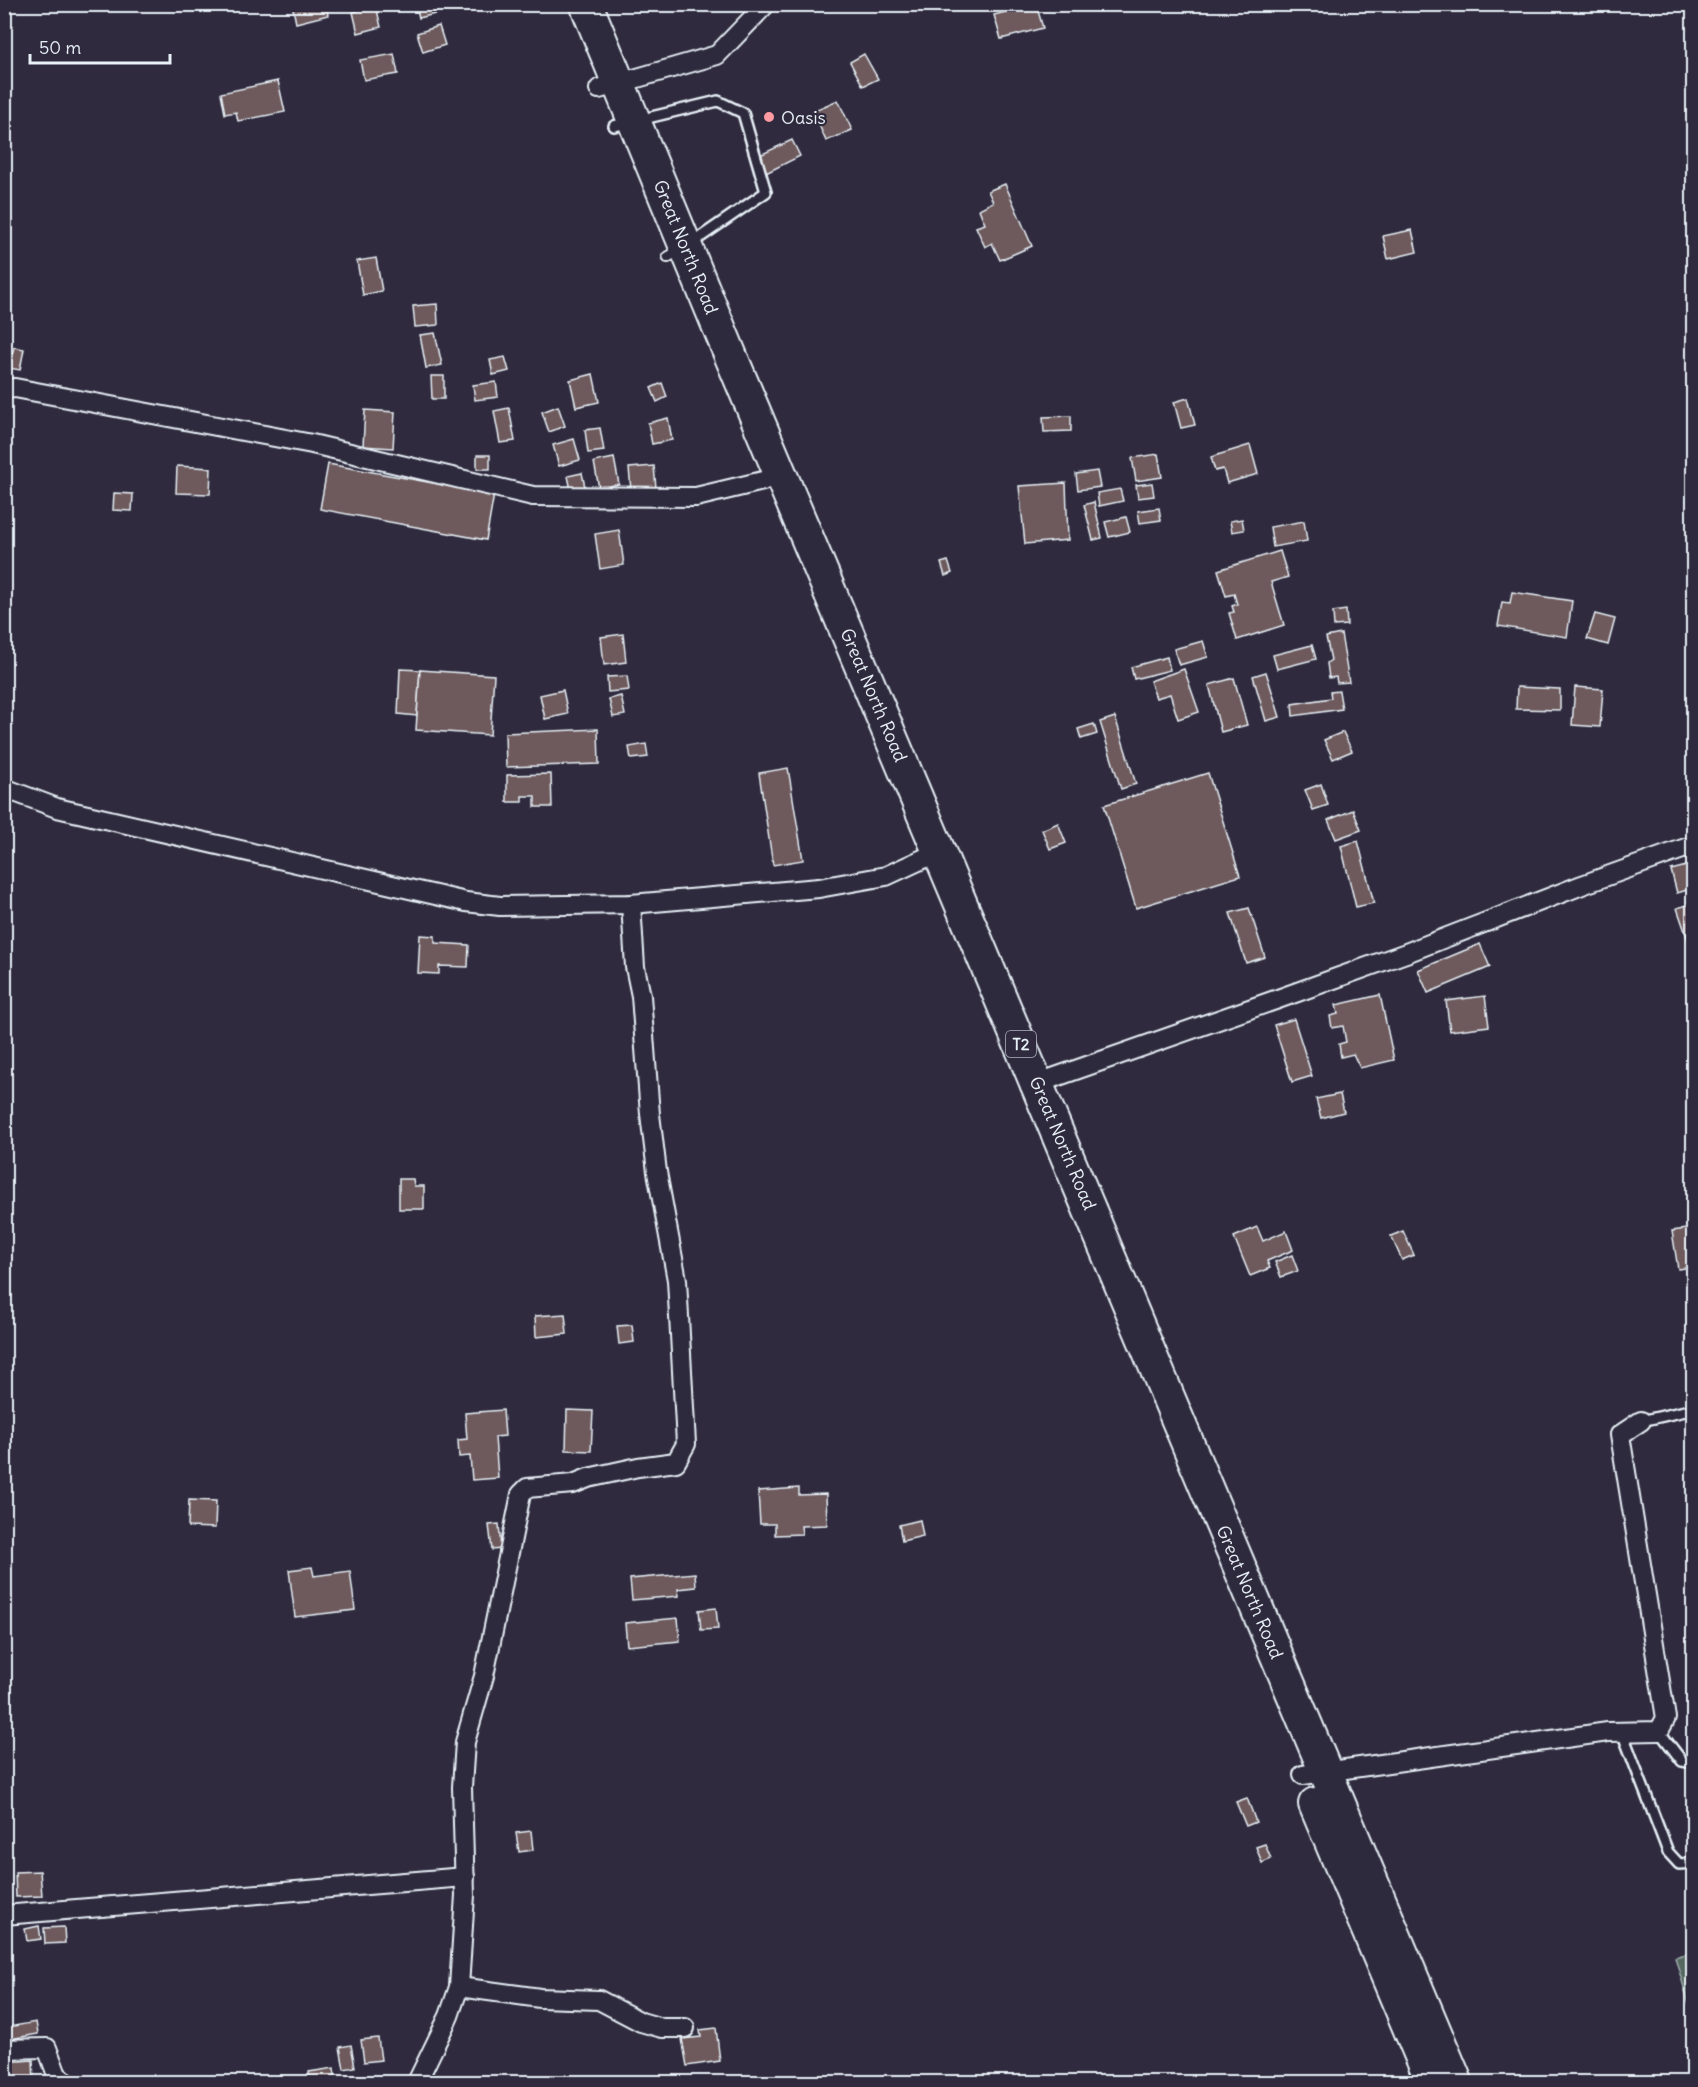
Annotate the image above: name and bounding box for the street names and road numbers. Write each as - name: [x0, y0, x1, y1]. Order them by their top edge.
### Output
- street label: Great North Road: [649, 176, 724, 318]
- street label: Great North Road: [836, 625, 913, 766]
- road number: T2: [1006, 1031, 1036, 1057]
- street label: Great North Road: [1025, 1073, 1102, 1214]
- street label: Great North Road: [1212, 1522, 1289, 1663]

